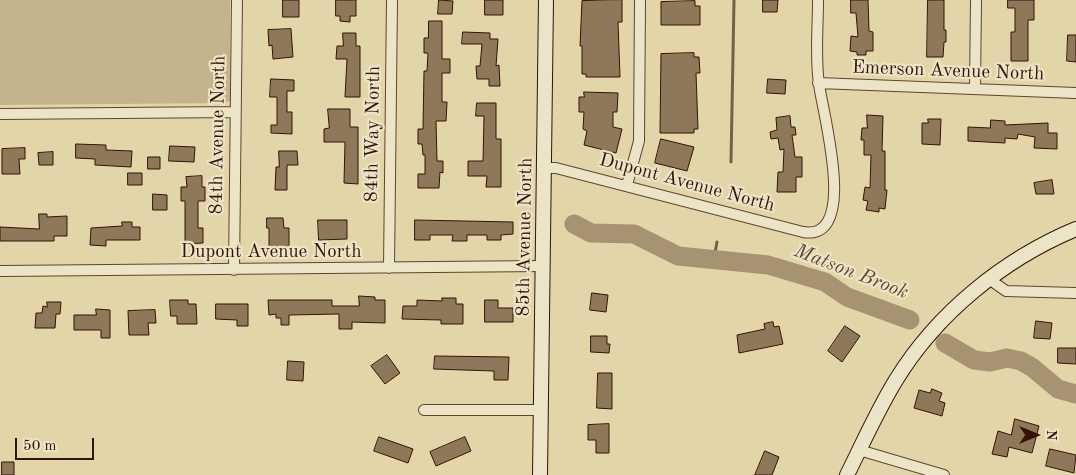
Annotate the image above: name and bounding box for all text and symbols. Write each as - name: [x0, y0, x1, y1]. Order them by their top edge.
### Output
- street label: 84th Avenue North: [205, 55, 231, 215]
- street label: Emerson Avenue North: [851, 56, 1045, 86]
- street label: 84th Way North: [360, 66, 386, 202]
- street label: Dupont Avenue North: [597, 149, 777, 217]
- street label: 85th Avenue North: [512, 157, 538, 317]
- water label: Matson Brook: [791, 239, 911, 305]
- street label: Dupont Avenue North: [181, 241, 361, 263]
- north arrow: [1011, 410, 1061, 460]
- scale bar: [18, 428, 96, 460]
- text: N: [1044, 430, 1058, 440]
- text: 50 m: [23, 439, 57, 454]

